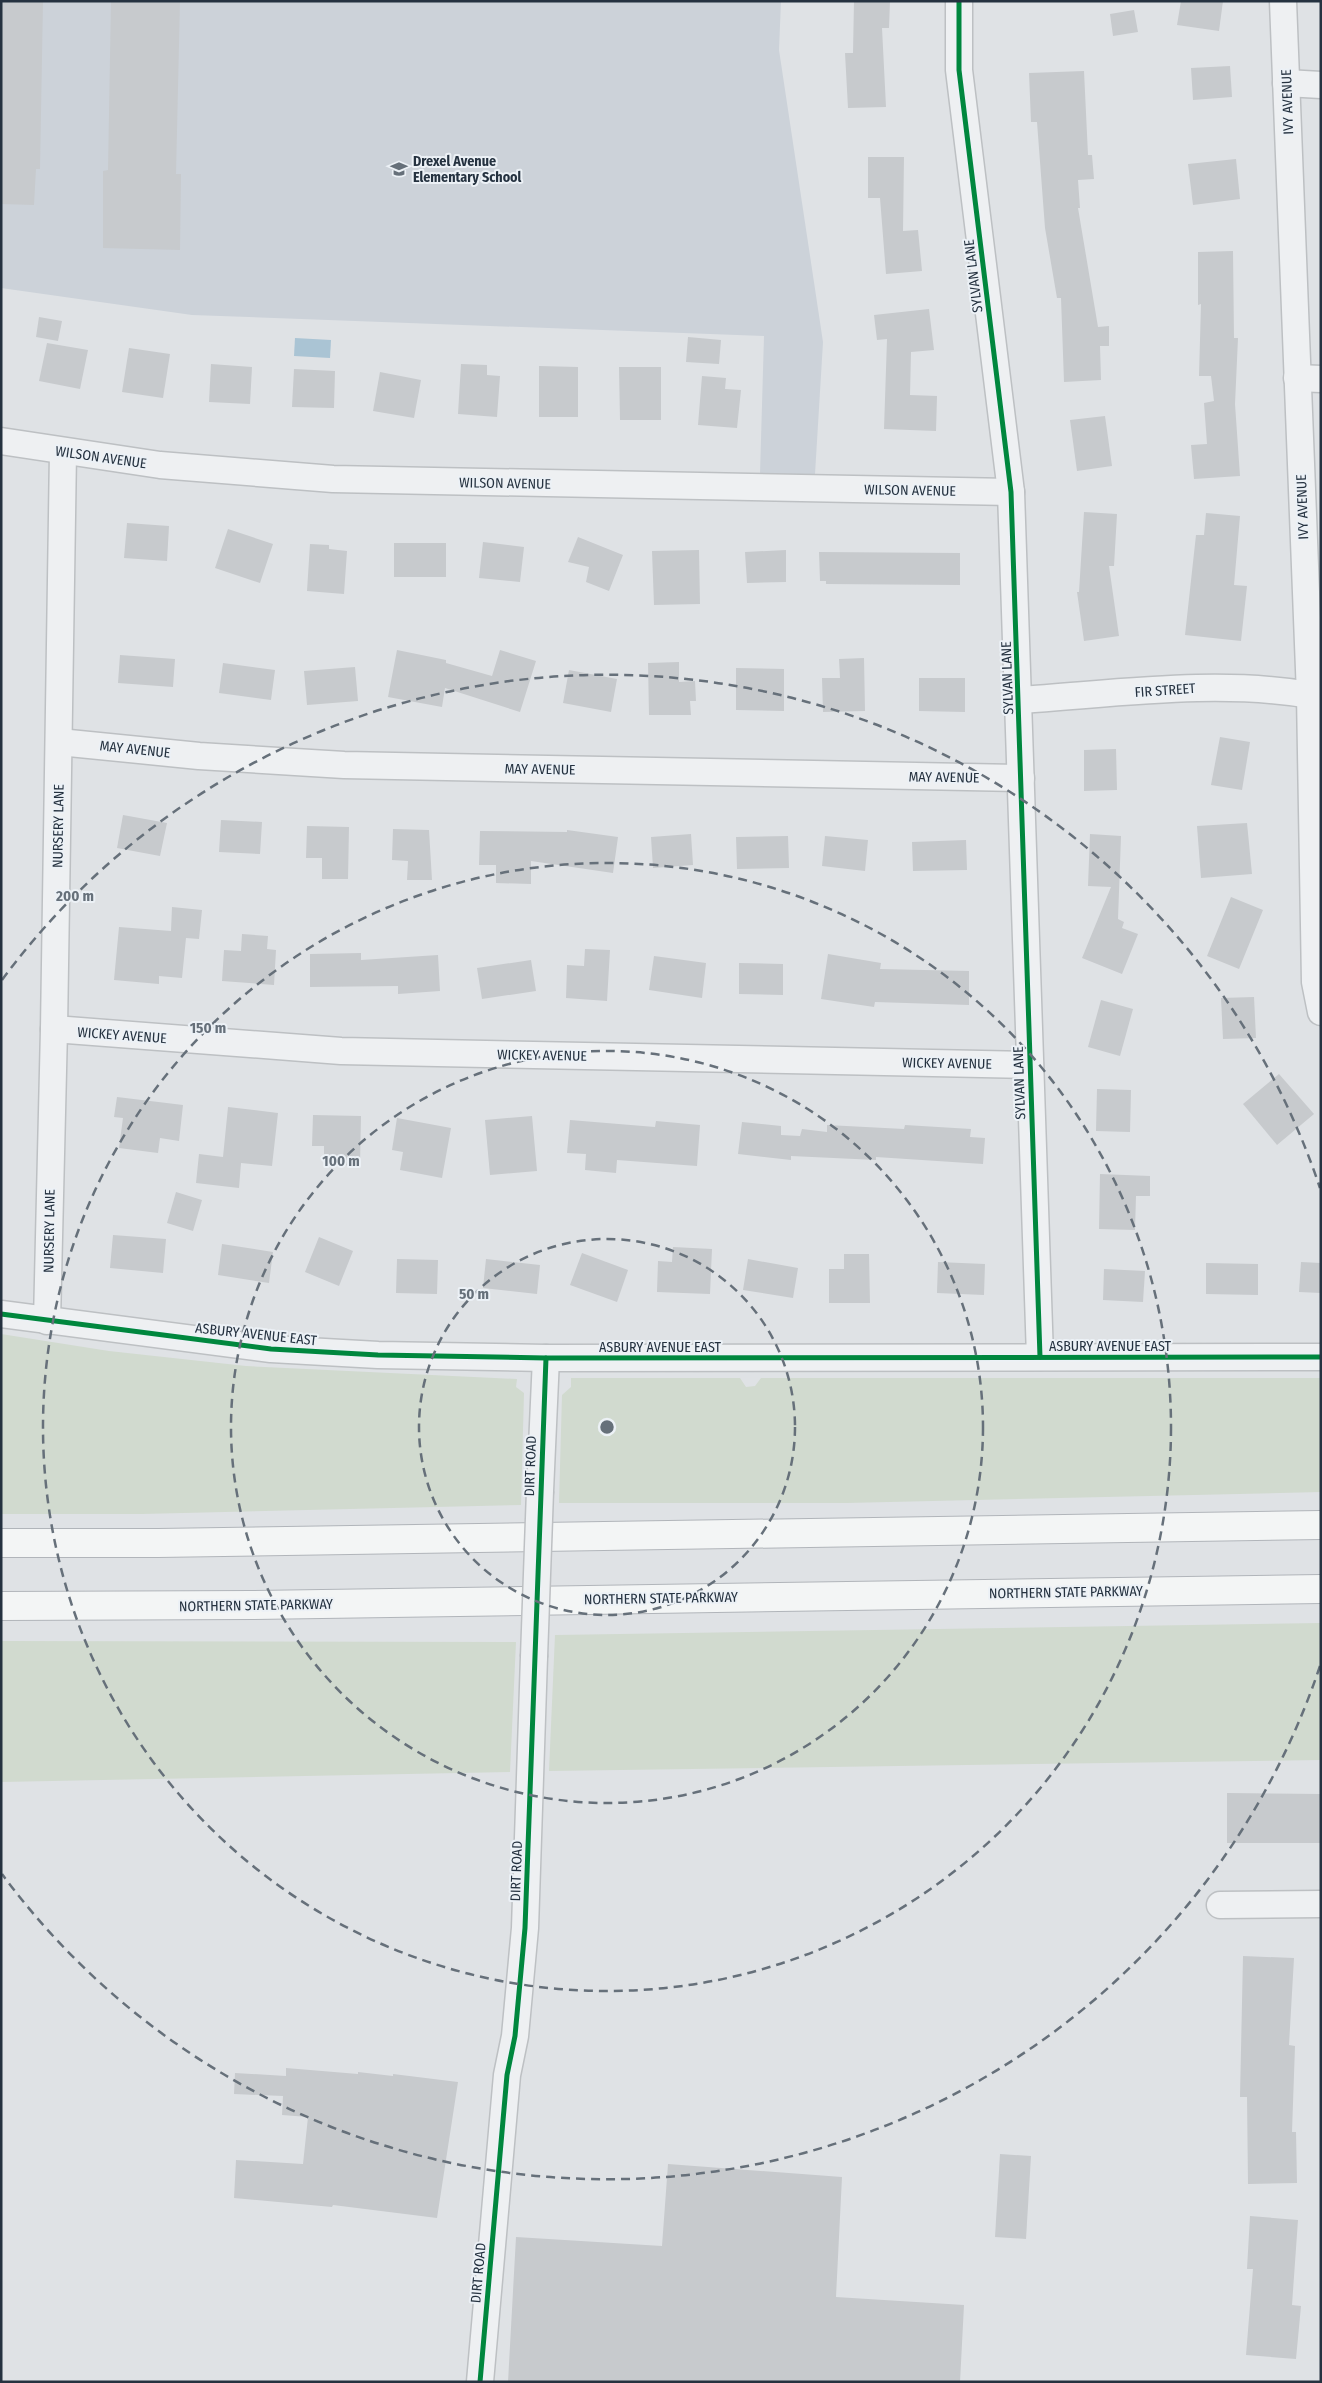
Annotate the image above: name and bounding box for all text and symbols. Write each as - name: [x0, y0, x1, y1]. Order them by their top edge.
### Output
- street label: IVY AVENUE: [1278, 69, 1297, 135]
- place label: Drexel Avenue Elementary School: [413, 153, 522, 186]
- school or university icon: Drexel Avenue Elementary School: [389, 159, 409, 179]
- street label: SYLVAN LANE: [961, 238, 986, 313]
- street label: WILSON AVENUE: [54, 443, 148, 472]
- street label: WILSON AVENUE: [459, 474, 551, 493]
- street label: IVY AVENUE: [1293, 474, 1312, 540]
- street label: WILSON AVENUE: [864, 481, 956, 500]
- street label: SYLVAN LANE: [998, 641, 1017, 715]
- street label: FIR STREET: [1134, 680, 1197, 701]
- street label: MAY AVENUE: [99, 737, 172, 762]
- street label: MAY AVENUE: [504, 760, 576, 779]
- street label: MAY AVENUE: [908, 768, 980, 787]
- street label: NURSERY LANE: [49, 783, 68, 868]
- text: 200 m: [55, 887, 94, 905]
- text: 150 m: [190, 1019, 226, 1037]
- street label: WICKEY AVENUE: [77, 1024, 168, 1047]
- street label: WICKEY AVENUE: [497, 1046, 587, 1065]
- street label: SYLVAN LANE: [1010, 1046, 1029, 1120]
- street label: WICKEY AVENUE: [902, 1054, 992, 1073]
- text: 100 m: [322, 1152, 360, 1170]
- street label: NURSERY LANE: [40, 1188, 59, 1273]
- text: 50 m: [459, 1285, 489, 1303]
- street label: ASBURY AVENUE EAST: [194, 1320, 318, 1349]
- street label: ASBURY AVENUE EAST: [1049, 1338, 1172, 1355]
- street label: ASBURY AVENUE EAST: [599, 1339, 722, 1356]
- centre of rings: [598, 1418, 616, 1436]
- street label: DIRT ROAD: [521, 1435, 540, 1497]
- street label: NORTHERN STATE PARKWAY: [989, 1583, 1143, 1602]
- street label: NORTHERN STATE PARKWAY: [584, 1589, 738, 1608]
- street label: NORTHERN STATE PARKWAY: [179, 1596, 333, 1615]
- street label: DIRT ROAD: [507, 1840, 526, 1902]
- street label: DIRT ROAD: [467, 2242, 490, 2304]

